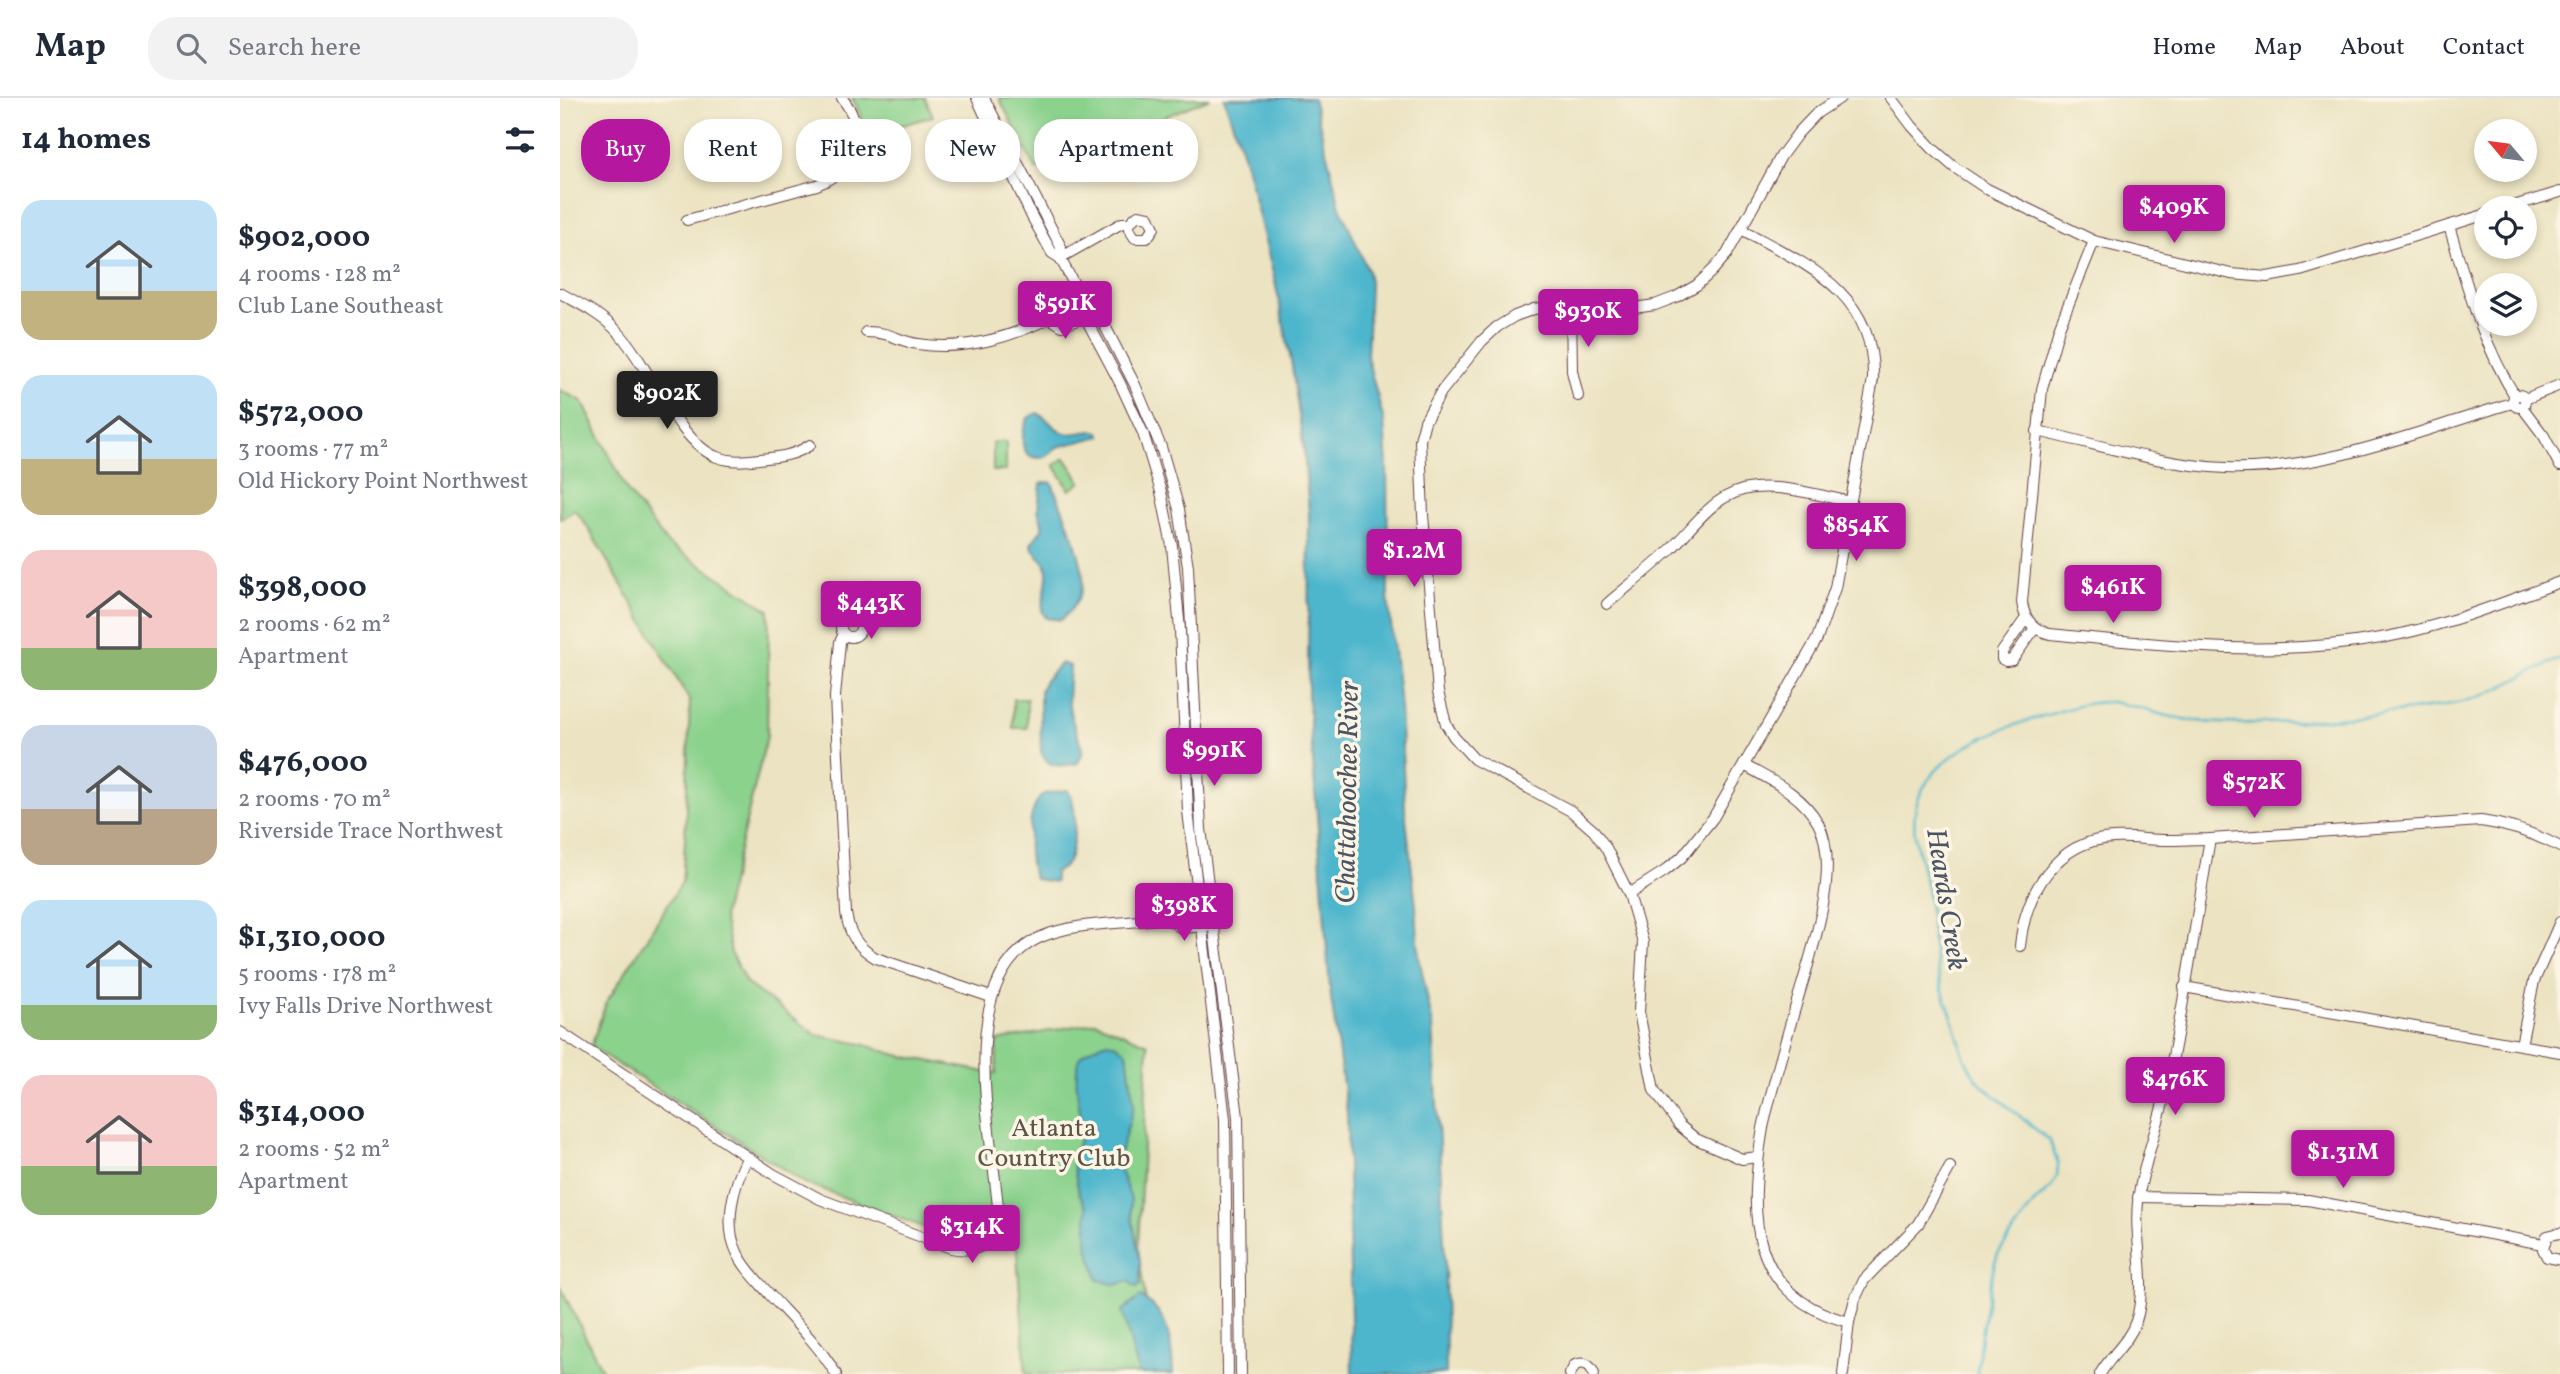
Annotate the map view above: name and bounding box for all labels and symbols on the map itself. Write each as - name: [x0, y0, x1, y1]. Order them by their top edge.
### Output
- north arrow: [2474, 119, 2538, 182]
- pin: $409K: [2125, 186, 2223, 245]
- pin: $591K: [1016, 282, 1114, 341]
- pin: $930K: [1539, 289, 1637, 349]
- pin: $902K: [618, 372, 716, 431]
- pin: $854K: [1807, 504, 1905, 563]
- pin: $1.2M: [1365, 530, 1463, 589]
- pin: $461K: [2064, 566, 2162, 625]
- pin: $443K: [822, 582, 920, 641]
- water label: Chattahoochee River: [1327, 680, 1370, 904]
- pin: $991K: [1165, 728, 1263, 788]
- pin: $572K: [2205, 760, 2303, 820]
- water label: Heards Creek: [1915, 826, 1976, 973]
- pin: $398K: [1135, 884, 1233, 943]
- pin: $476K: [2126, 1058, 2224, 1117]
- park label: Atlanta Country Club: [977, 1111, 1131, 1177]
- pin: $1.31M: [2286, 1130, 2400, 1190]
- pin: $314K: [923, 1206, 1021, 1265]

